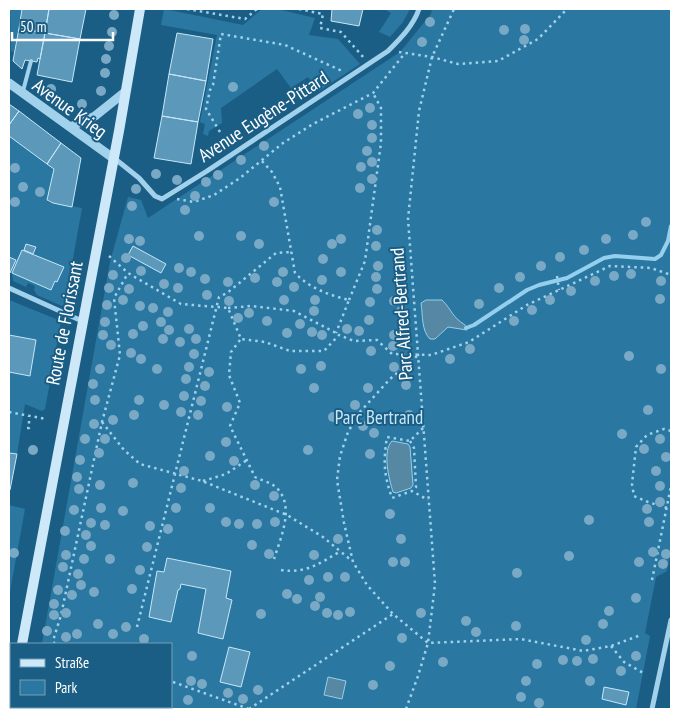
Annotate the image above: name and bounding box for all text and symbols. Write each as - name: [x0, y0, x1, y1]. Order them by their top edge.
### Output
- scale bar: [12, 10, 114, 42]
- text: 50 m: [20, 17, 46, 36]
- street label: Avenue Eugène-Pittard: [193, 65, 333, 167]
- street label: Avenue Krieg: [28, 73, 112, 143]
- street label: Parc Alfred-Bertrand: [384, 247, 418, 381]
- street label: Route de Florissant: [40, 258, 88, 387]
- park label: Parc Bertrand: [335, 405, 423, 429]
- legend: [10, 643, 172, 708]
- text: Straße: [55, 653, 89, 672]
- text: Park: [55, 678, 77, 697]

